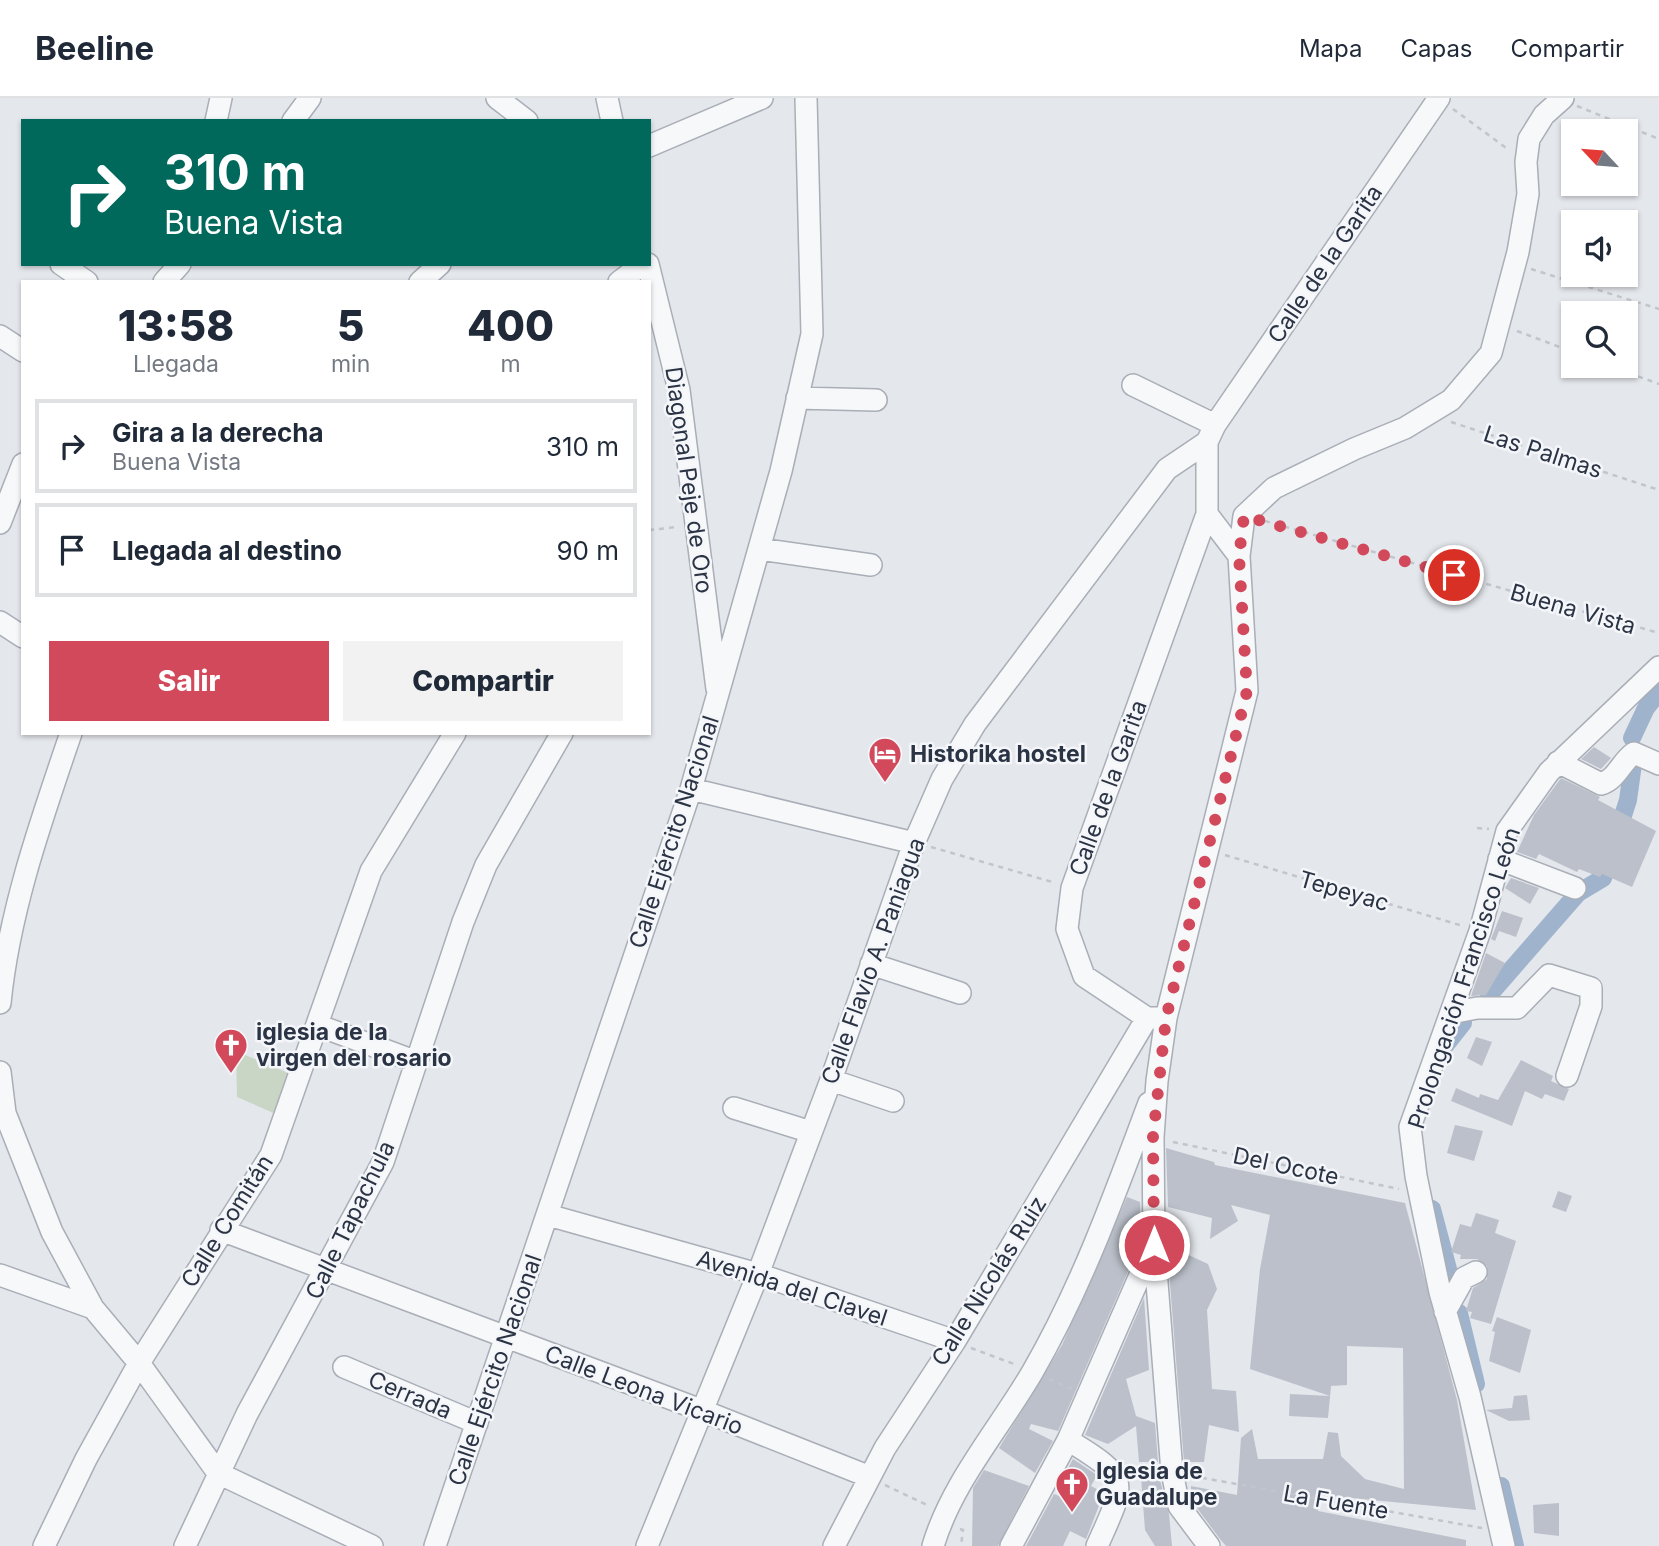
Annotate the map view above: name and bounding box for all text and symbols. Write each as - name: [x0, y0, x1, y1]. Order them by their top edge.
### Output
- text: Beeline: [35, 28, 154, 68]
- text: Mapa: [1299, 34, 1362, 63]
- text: Capas: [1400, 34, 1473, 63]
- text: Compartir: [1511, 34, 1624, 63]
- north arrow: [1561, 119, 1638, 196]
- map controls: [1561, 119, 1638, 378]
- text: 310 m: [164, 143, 306, 202]
- icon: right: [49, 147, 140, 238]
- street label: Calle de la Garita: [1262, 180, 1388, 348]
- text: Buena Vista: [164, 203, 344, 242]
- button: sound: [1561, 210, 1638, 287]
- text: 13:58: [118, 300, 234, 351]
- text: 5: [337, 300, 364, 351]
- text: 400: [467, 300, 554, 351]
- button: search: [1561, 301, 1638, 378]
- text: Llegada: [133, 350, 219, 378]
- text: min: [331, 350, 370, 378]
- text: m: [501, 350, 521, 378]
- street label: Diagonal Peje de Oro: [659, 365, 719, 595]
- text: Gira a la derecha: [112, 417, 324, 448]
- street label: Las Palmas: [1480, 420, 1606, 484]
- icon: right: [53, 427, 91, 465]
- text: 310 m: [546, 431, 619, 462]
- text: Buena Vista: [112, 448, 241, 476]
- icon: arrive: [53, 531, 91, 569]
- text: Llegada al destino: [112, 535, 342, 566]
- text: 90 m: [556, 535, 619, 566]
- pin: [1424, 545, 1484, 605]
- icon: arrive: [1435, 556, 1473, 594]
- street label: Buena Vista: [1507, 578, 1639, 640]
- button: Salir: [49, 641, 329, 721]
- button: Compartir: [343, 641, 623, 721]
- street label: Calle de la Garita: [1063, 696, 1153, 880]
- street label: Calle Ejército Nacional: [623, 712, 725, 952]
- hotel icon: Historika hostel: [866, 735, 904, 784]
- place label: Historika hostel: [910, 740, 1086, 768]
- street label: Prolongación Francisco León: [1402, 824, 1526, 1132]
- street label: Calle Flavio A. Paniagua: [815, 834, 931, 1088]
- street label: Tepeyac: [1296, 865, 1392, 917]
- place label: iglesia de la virgen del rosario: [256, 1018, 452, 1072]
- church icon: iglesia de la virgen del rosario: [212, 1026, 250, 1075]
- street label: Calle Tapachula: [300, 1136, 400, 1304]
- street label: Del Ocote: [1231, 1141, 1341, 1191]
- street label: Calle Comitán: [175, 1149, 279, 1293]
- street label: Calle Nicolás Ruiz: [926, 1191, 1052, 1371]
- position arrow: [1117, 1208, 1191, 1282]
- street label: Avenida del Clavel: [693, 1244, 891, 1332]
- street label: Calle Ejército Nacional: [442, 1251, 548, 1489]
- street label: Calle Leona Vicario: [541, 1339, 747, 1441]
- street label: Cerrada: [364, 1365, 456, 1425]
- place label: Iglesia de Guadalupe: [1096, 1457, 1218, 1511]
- church icon: Iglesia de Guadalupe: [1053, 1465, 1091, 1514]
- street label: La Fuente: [1281, 1479, 1391, 1525]

